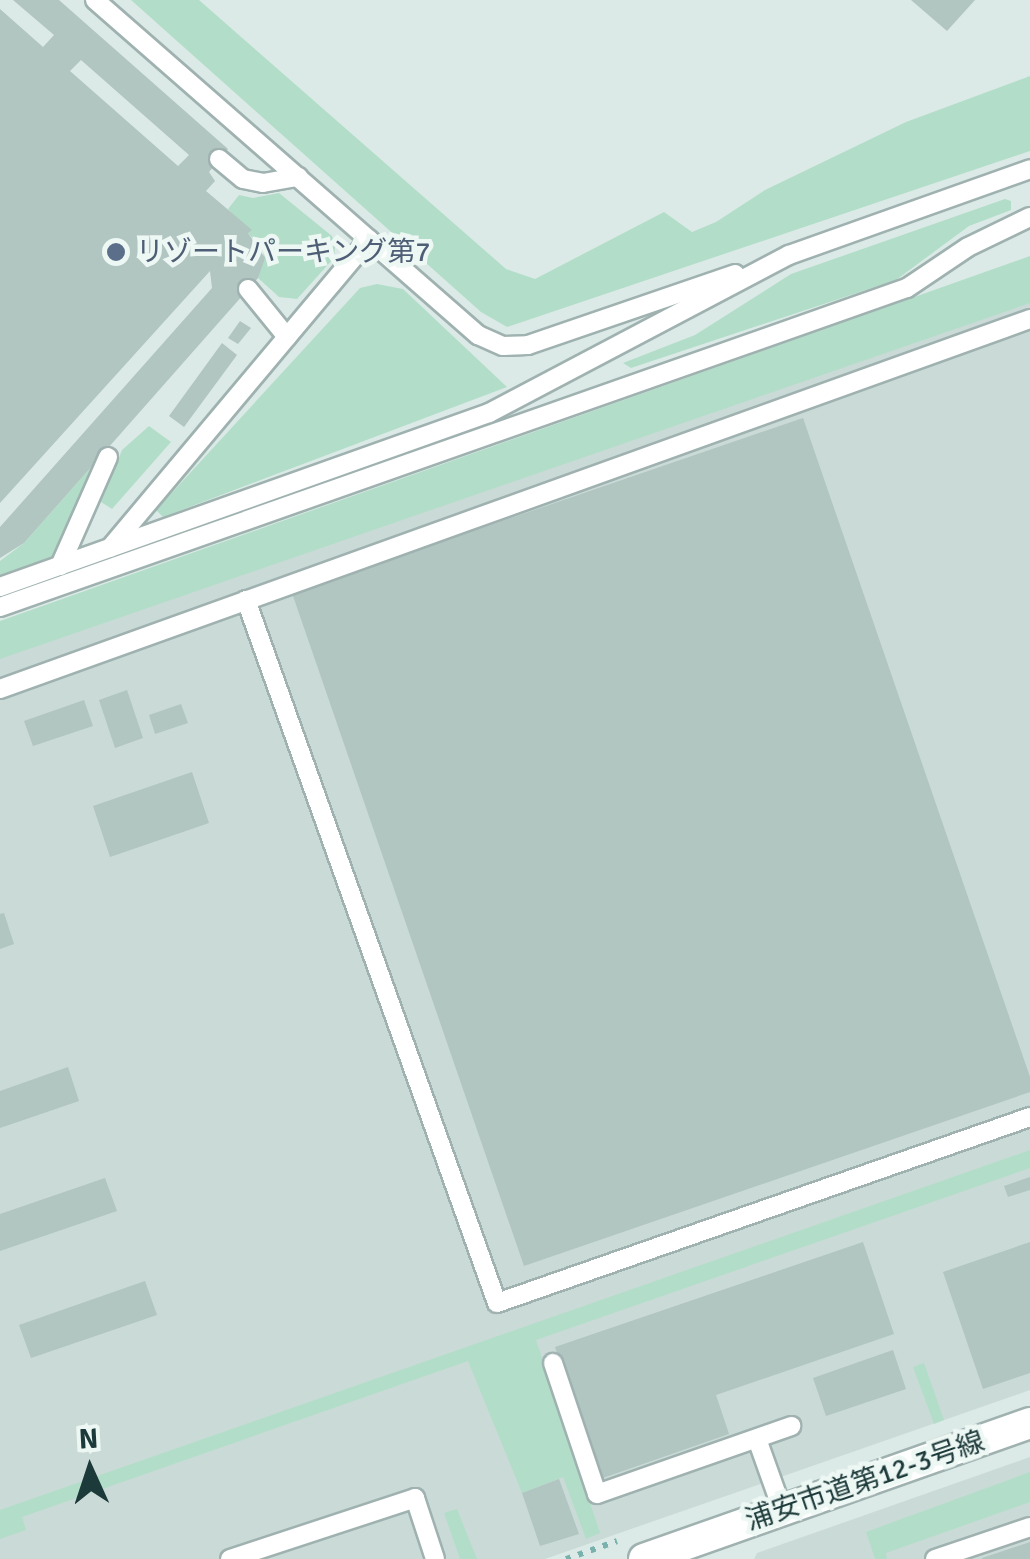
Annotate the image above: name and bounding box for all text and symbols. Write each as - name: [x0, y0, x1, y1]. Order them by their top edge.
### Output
- place label: リゾートパーキング第7: [136, 235, 431, 269]
- marker: リゾートパーキング第7: [105, 241, 127, 263]
- north arrow: [40, 1419, 140, 1519]
- text: N: [78, 1422, 99, 1457]
- street label: 浦安市道第12-3号線: [741, 1424, 989, 1538]

